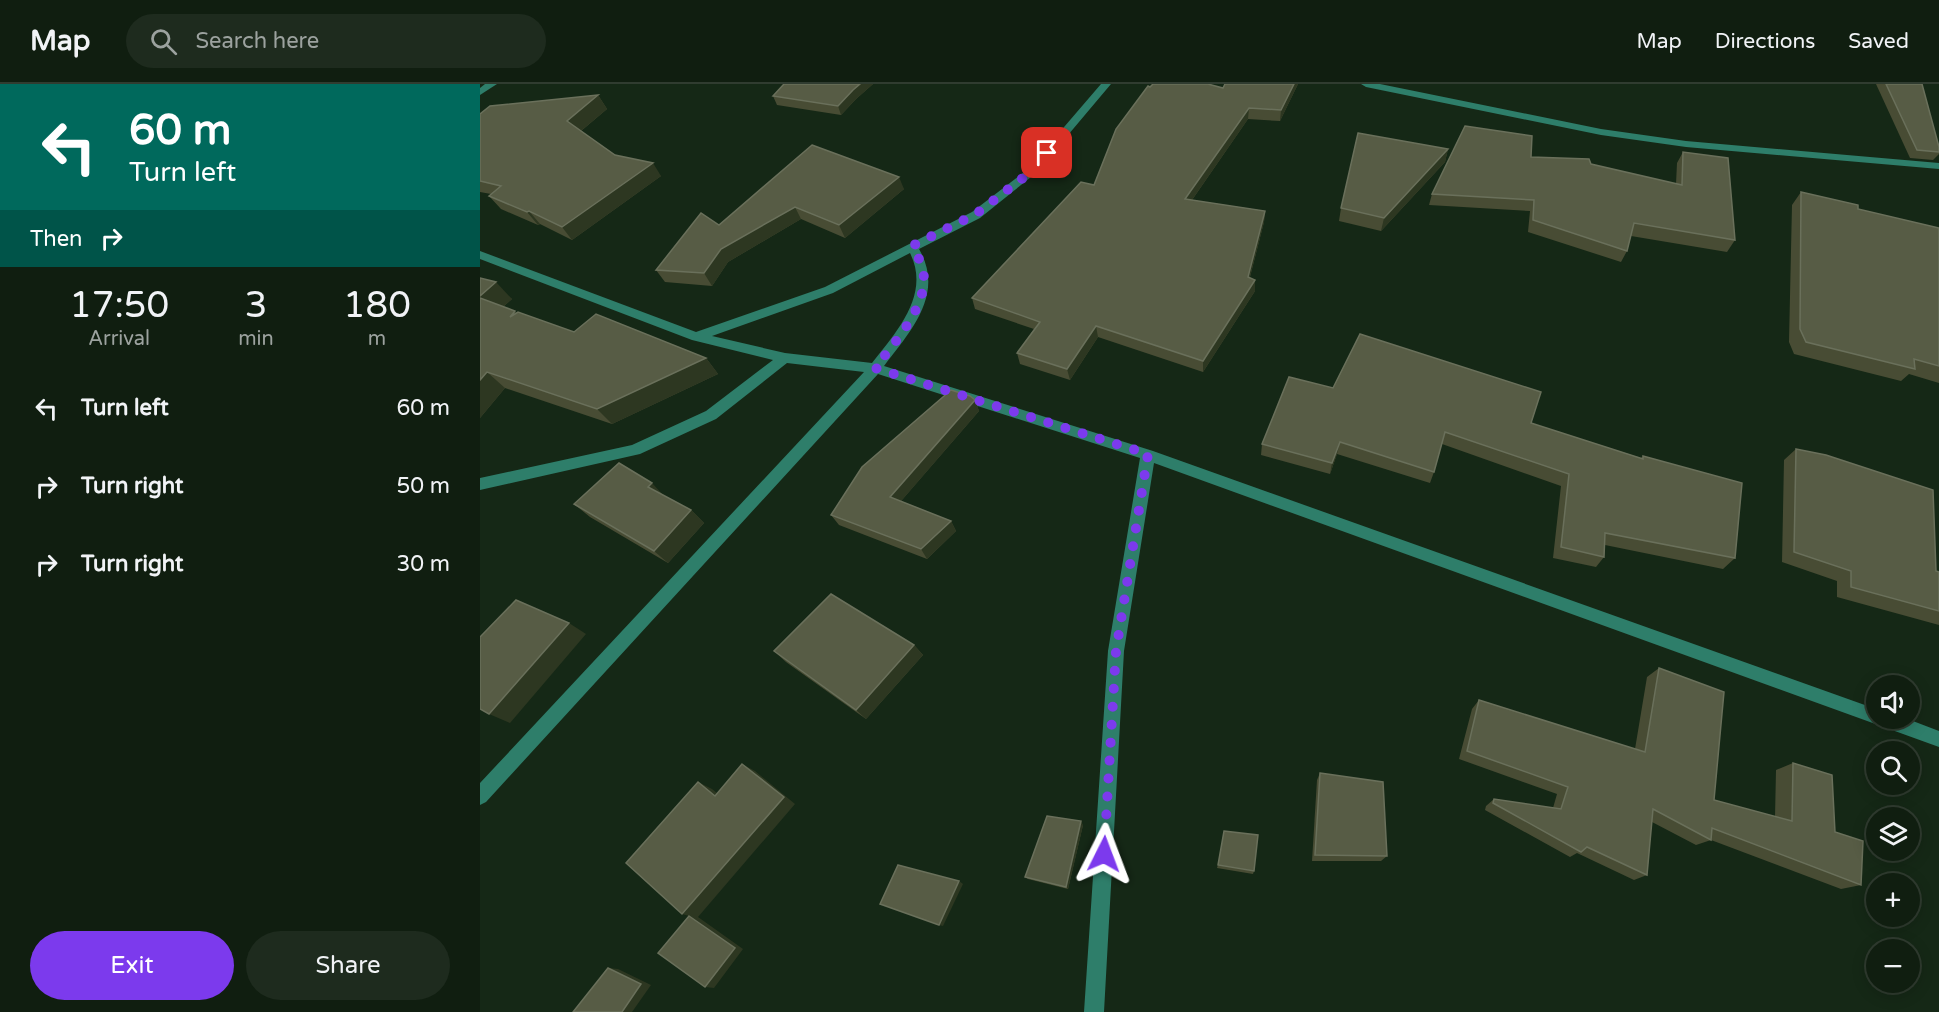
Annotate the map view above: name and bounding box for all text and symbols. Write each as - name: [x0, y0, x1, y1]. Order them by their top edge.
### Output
- search box: [126, 14, 546, 68]
- text: Map: [30, 24, 90, 58]
- icon: search: [147, 25, 180, 58]
- text: Search here: [195, 28, 319, 54]
- text: Map: [1636, 29, 1682, 54]
- text: Directions: [1715, 29, 1815, 54]
- text: Saved: [1848, 29, 1909, 54]
- text: 60 m: [129, 105, 231, 156]
- icon: left: [30, 108, 108, 186]
- pin: [1021, 127, 1072, 178]
- icon: arrive: [1030, 136, 1063, 169]
- text: Turn left: [129, 156, 236, 189]
- icon: right: [95, 222, 128, 255]
- text: Then: [30, 226, 83, 252]
- text: 17:50: [69, 284, 169, 327]
- text: 3: [245, 284, 267, 327]
- text: 180: [343, 284, 411, 327]
- text: Arrival: [88, 327, 150, 351]
- text: min: [238, 327, 274, 351]
- text: m: [368, 327, 386, 351]
- icon: left: [30, 392, 63, 425]
- text: Turn left: [81, 395, 169, 421]
- text: 60 m: [396, 395, 450, 421]
- icon: right: [30, 470, 63, 503]
- text: Turn right: [81, 473, 183, 499]
- text: 50 m: [396, 473, 450, 499]
- icon: right: [30, 548, 63, 581]
- text: Turn right: [81, 551, 183, 577]
- text: 30 m: [396, 551, 450, 577]
- map controls: [1866, 675, 1920, 993]
- button: sound: [1866, 675, 1920, 729]
- button: search: [1866, 741, 1920, 795]
- button: layers: [1866, 807, 1920, 861]
- position arrow: [1072, 822, 1136, 886]
- button: +: [1866, 873, 1920, 927]
- button: Exit: [30, 931, 234, 1000]
- button: Share: [246, 931, 450, 1000]
- button: −: [1866, 939, 1920, 993]

